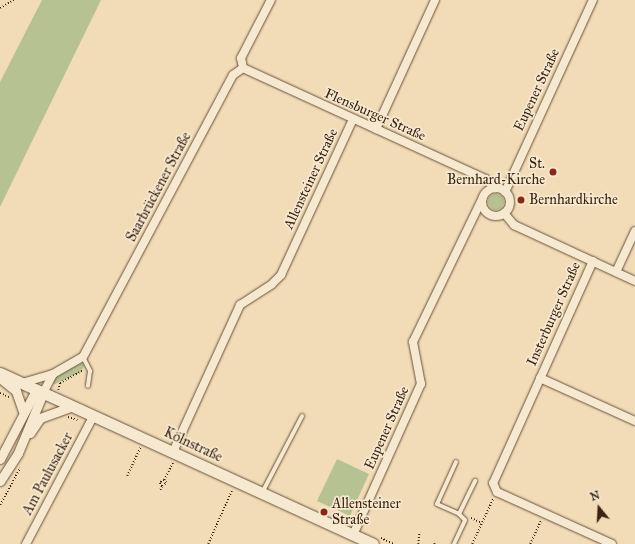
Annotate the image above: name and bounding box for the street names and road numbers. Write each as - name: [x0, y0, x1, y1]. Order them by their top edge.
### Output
- street label: Eupener Straße: [511, 46, 563, 134]
- street label: Flensburger Straße: [322, 85, 428, 145]
- street label: Allensteiner Straße: [280, 126, 342, 232]
- street label: Saarbrückener Straße: [123, 129, 195, 245]
- street label: Insterburger Straße: [524, 259, 584, 369]
- street label: Eupener Straße: [361, 384, 413, 472]
- street label: Kölnstraße: [161, 424, 225, 466]
- street label: Am Paulusacker: [19, 430, 77, 518]

